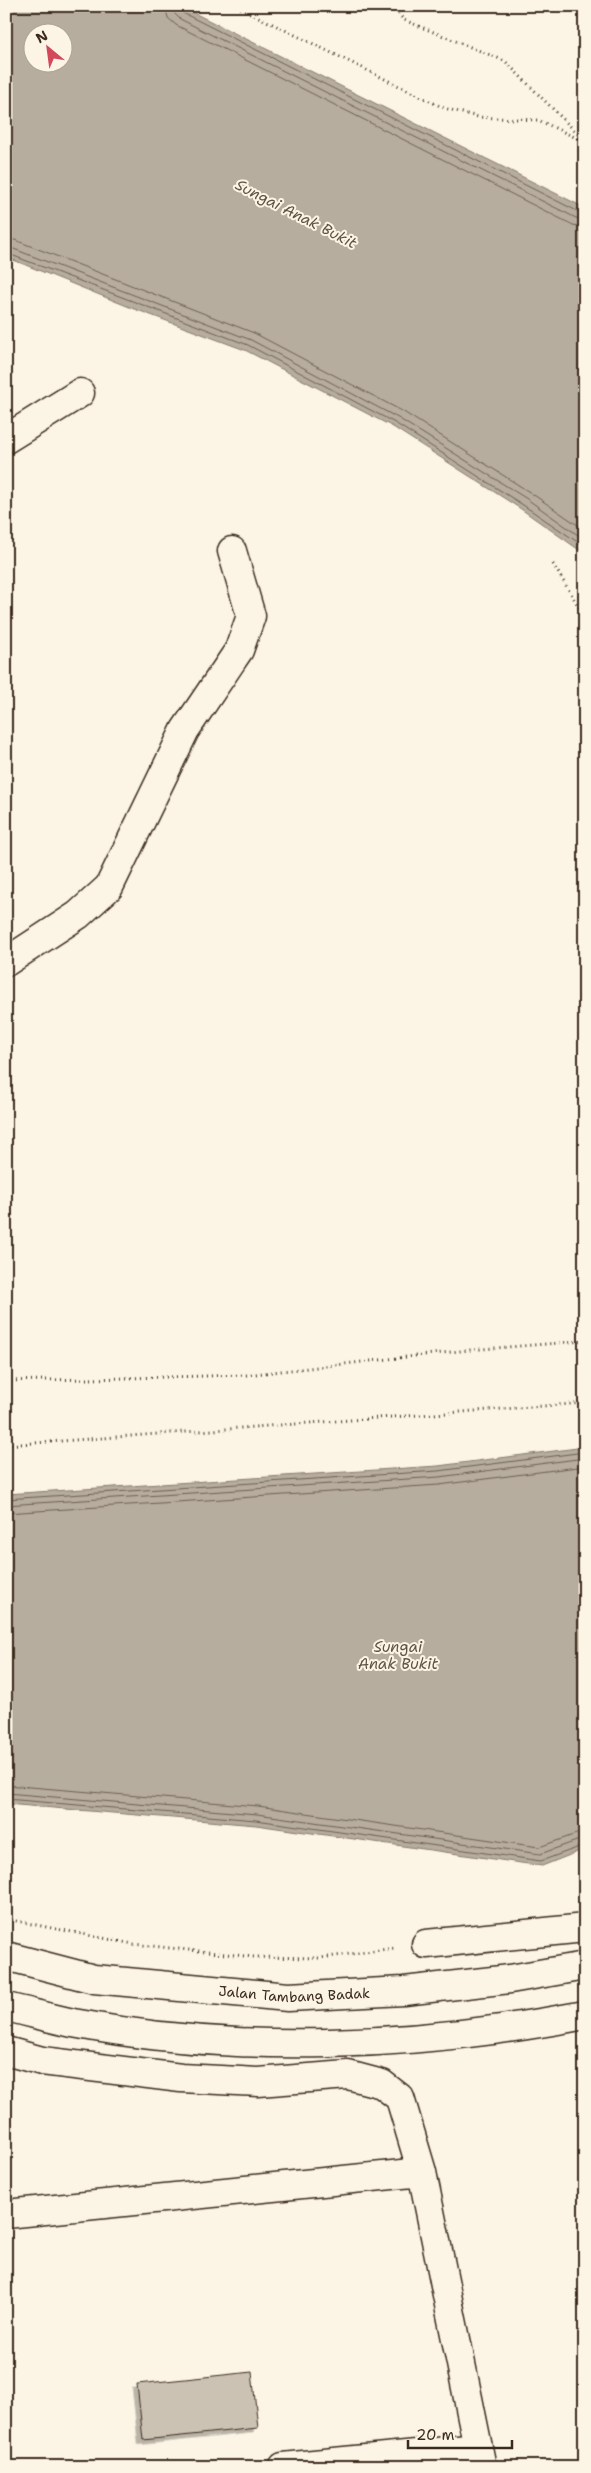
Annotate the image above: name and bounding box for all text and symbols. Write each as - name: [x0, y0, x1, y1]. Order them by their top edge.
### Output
- north arrow: [22, 22, 72, 72]
- text: N: [32, 26, 51, 47]
- water label: Sungai Anak Bukit: [232, 175, 360, 253]
- water label: Sungai Anak Bukit: [358, 1637, 438, 1674]
- street label: Jalan Tambang Badak: [218, 1982, 371, 2006]
- scale bar: [408, 2418, 512, 2450]
- text: 20 m: [416, 2425, 455, 2445]

